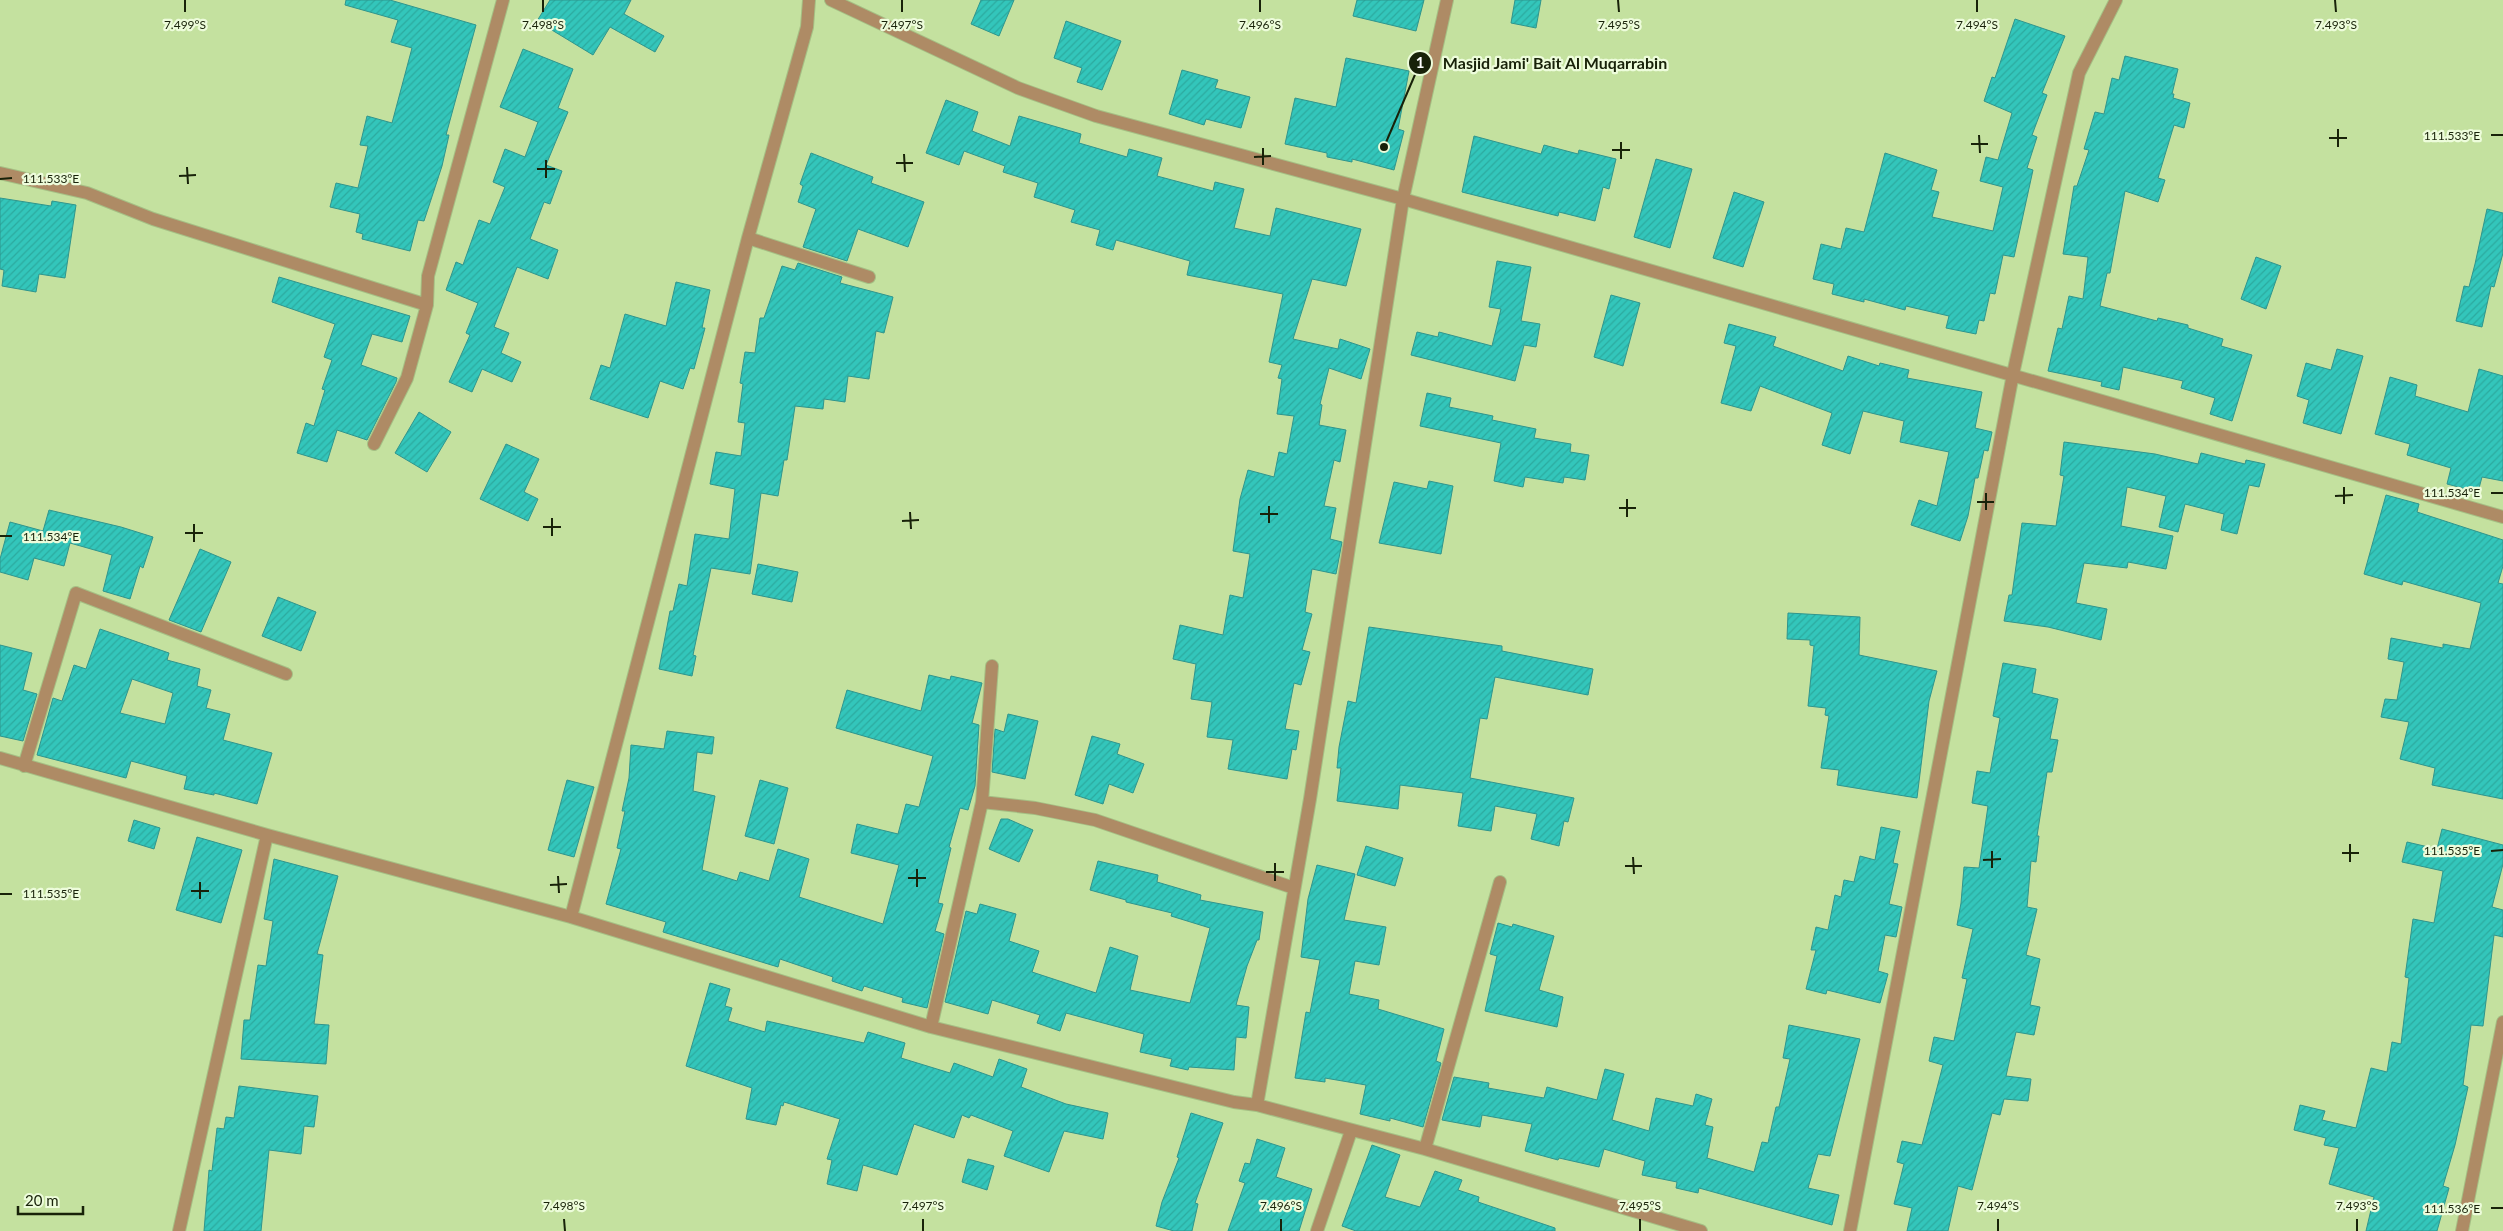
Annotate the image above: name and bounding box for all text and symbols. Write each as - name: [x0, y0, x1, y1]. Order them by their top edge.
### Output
- text: 7.499°S: [164, 17, 206, 32]
- text: 7.498°S: [522, 17, 564, 32]
- text: 7.497°S: [881, 17, 923, 32]
- text: 7.496°S: [1239, 17, 1281, 32]
- text: 7.495°S: [1598, 17, 1640, 32]
- text: 7.494°S: [1956, 17, 1998, 32]
- text: 7.493°S: [2315, 17, 2357, 32]
- callout: Masjid Jami' Bait Al Muqarrabin: [1408, 47, 1678, 78]
- text: 1: [1416, 53, 1424, 71]
- text: Masjid Jami' Bait Al Muqarrabin: [1443, 53, 1667, 72]
- text: 111.533°E: [2424, 128, 2480, 143]
- text: 111.533°E: [23, 171, 79, 186]
- text: 111.534°E: [2424, 485, 2480, 500]
- text: 111.534°E: [23, 529, 79, 544]
- text: 111.535°E: [2424, 843, 2480, 858]
- text: 111.535°E: [23, 886, 79, 901]
- scale bar: [18, 1184, 82, 1216]
- text: 20 m: [25, 1191, 59, 1209]
- text: 7.498°S: [543, 1198, 585, 1213]
- text: 7.497°S: [902, 1198, 944, 1213]
- text: 7.496°S: [1260, 1198, 1302, 1213]
- text: 7.495°S: [1619, 1198, 1661, 1213]
- text: 7.494°S: [1977, 1198, 2019, 1213]
- text: 7.493°S: [2336, 1198, 2378, 1213]
- text: 111.536°E: [2424, 1201, 2480, 1216]

